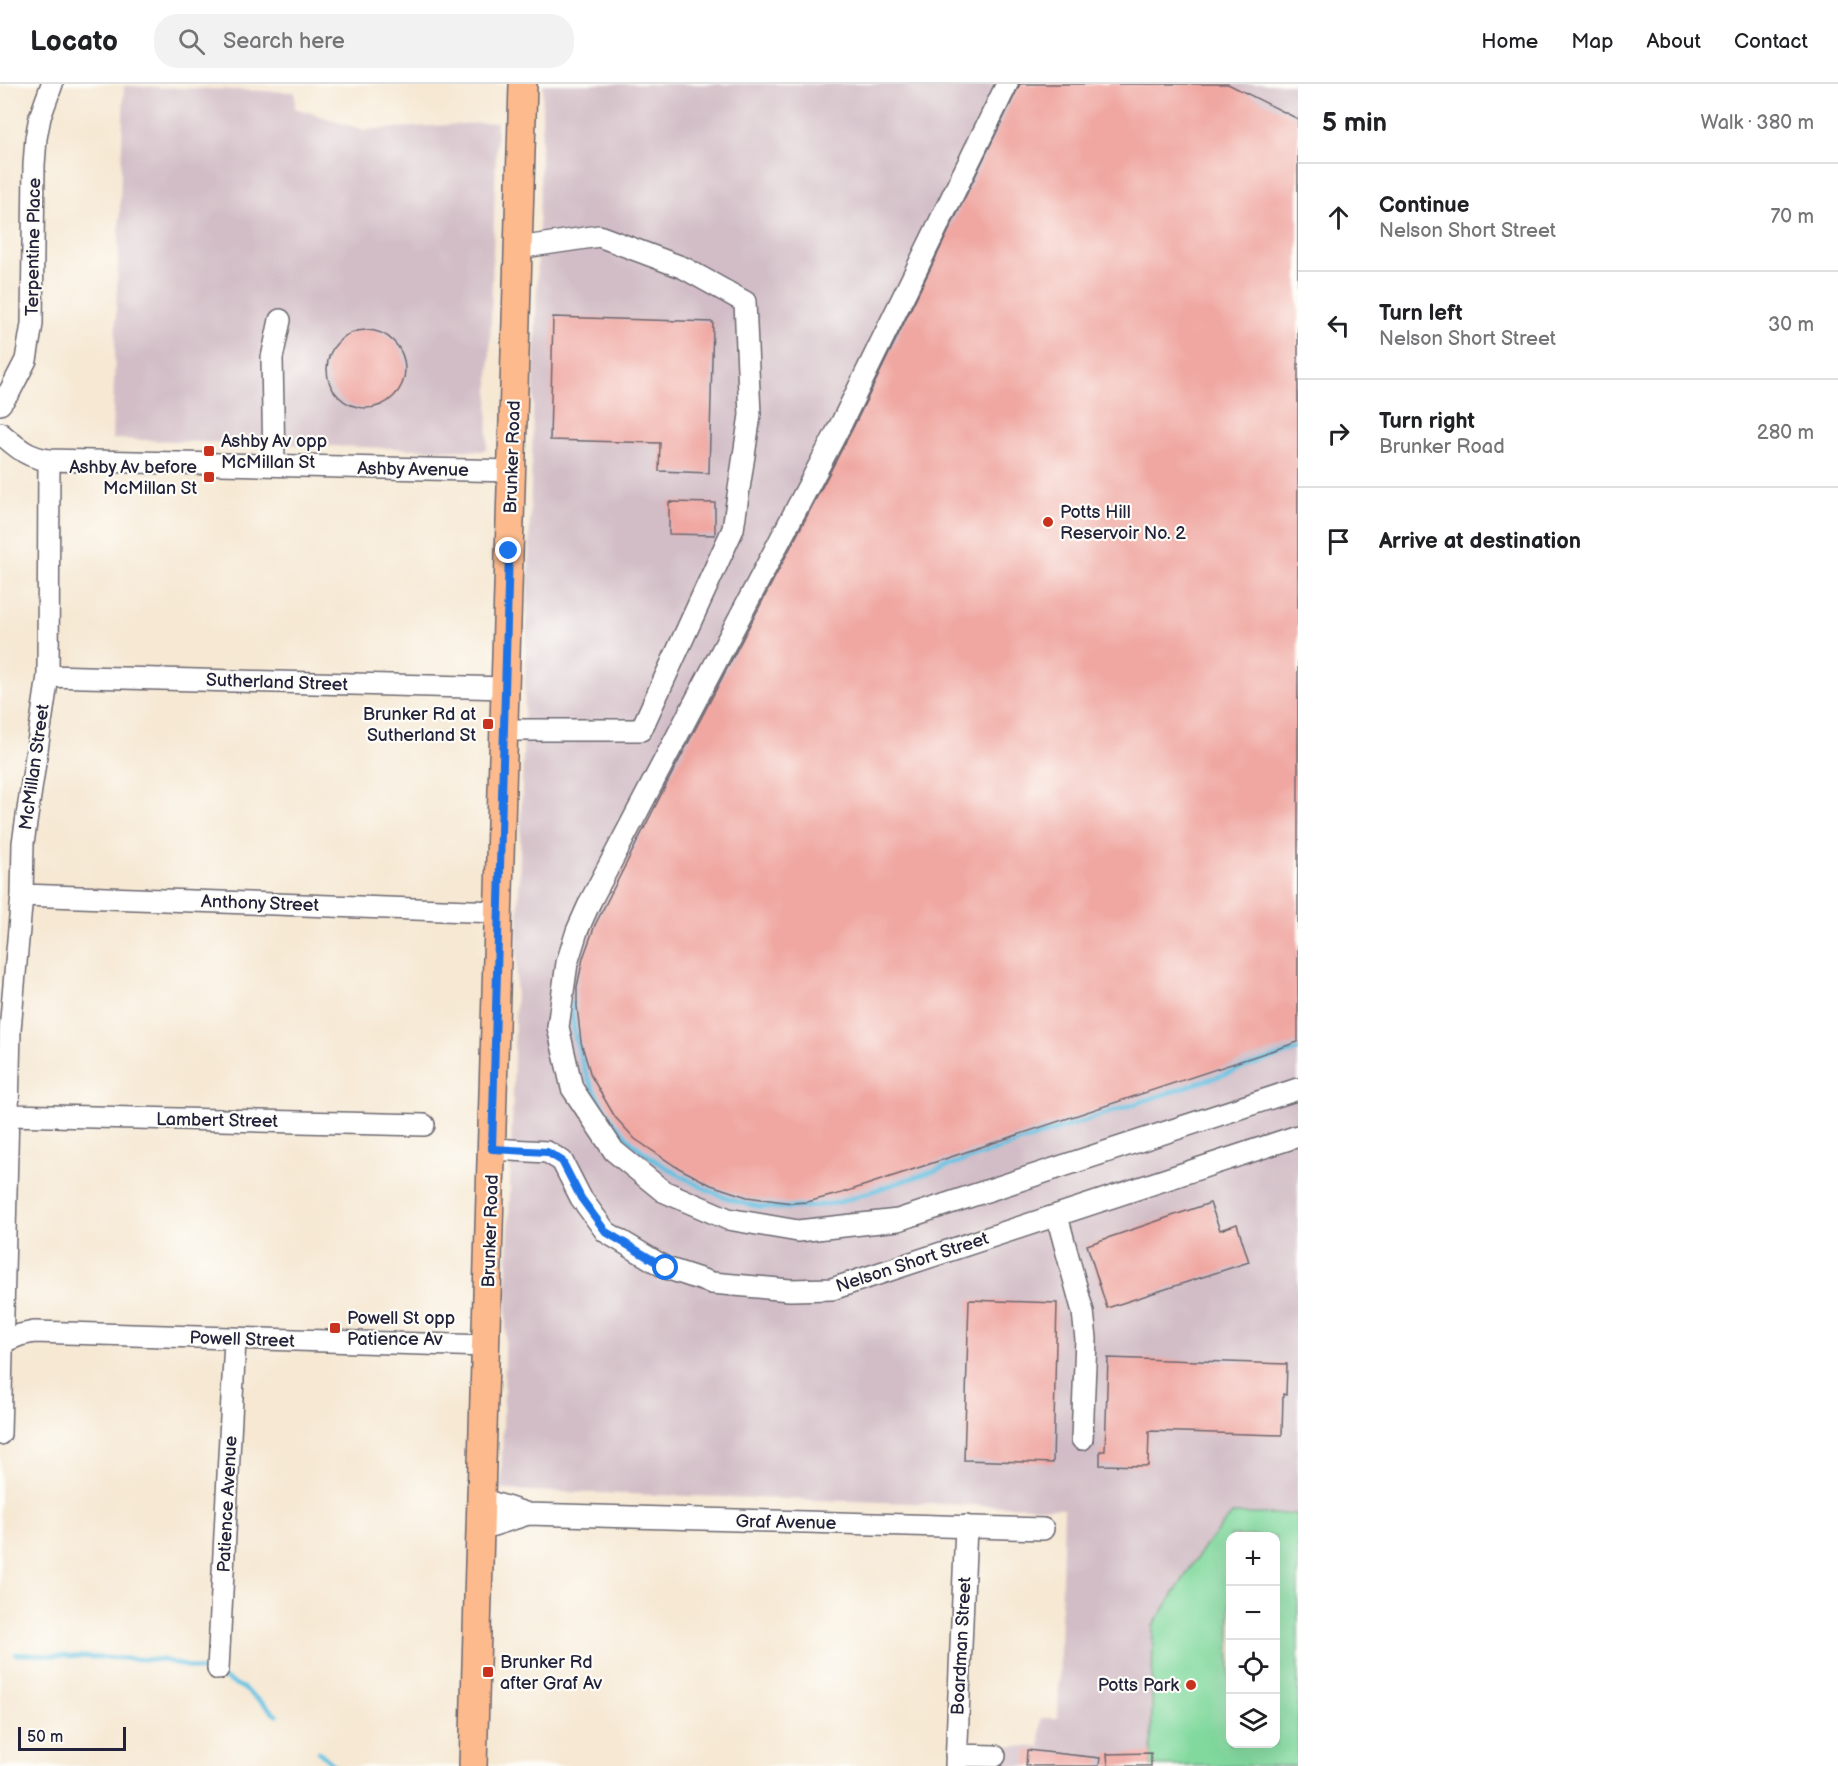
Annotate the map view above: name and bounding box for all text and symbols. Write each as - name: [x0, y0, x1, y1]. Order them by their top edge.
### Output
- search box: [154, 14, 574, 68]
- text: Locato: [30, 25, 118, 58]
- icon: search: [175, 25, 208, 58]
- text: Search here: [223, 28, 345, 55]
- text: Home: [1481, 29, 1538, 54]
- text: Map: [1571, 29, 1613, 54]
- text: About: [1646, 29, 1701, 54]
- text: Contact: [1734, 29, 1808, 54]
- text: 5 min: [1322, 108, 1387, 139]
- text: Walk · 380 m: [1701, 111, 1814, 135]
- street label: Terpentine Place: [22, 177, 45, 316]
- text: Continue: [1379, 192, 1469, 219]
- icon: ahead: [1322, 201, 1355, 234]
- text: 70 m: [1770, 205, 1814, 229]
- text: Nelson Short Street: [1379, 219, 1556, 243]
- text: Turn left: [1379, 300, 1463, 327]
- icon: left: [1322, 309, 1355, 342]
- text: 30 m: [1768, 313, 1814, 337]
- text: Nelson Short Street: [1379, 327, 1556, 351]
- street label: Brunker Road: [500, 400, 525, 514]
- text: Turn right: [1379, 408, 1475, 435]
- icon: right: [1322, 417, 1355, 450]
- text: 280 m: [1757, 421, 1814, 445]
- place label: Ashby Av opp McMillan St: [221, 431, 327, 473]
- text: Brunker Road: [1379, 435, 1505, 459]
- marker: Ashby Av opp McMillan St: [202, 444, 216, 458]
- place label: Ashby Av before McMillan St: [69, 457, 197, 499]
- street label: Ashby Avenue: [357, 458, 469, 481]
- marker: Ashby Av before McMillan St: [202, 470, 216, 484]
- place label: Potts Hill Reservoir No. 2: [1060, 502, 1186, 544]
- marker: Potts Hill Reservoir No. 2: [1041, 515, 1055, 529]
- icon: arrive: [1322, 525, 1355, 558]
- text: Arrive at destination: [1379, 528, 1581, 555]
- route end: [495, 537, 521, 563]
- street label: Sutherland Street: [206, 670, 349, 695]
- street label: McMillan Street: [15, 702, 54, 831]
- place label: Brunker Rd at Sutherland St: [363, 704, 476, 746]
- marker: Brunker Rd at Sutherland St: [481, 717, 495, 731]
- street label: Anthony Street: [201, 891, 320, 916]
- street label: Lambert Street: [156, 1109, 279, 1132]
- street label: Brunker Road: [478, 1174, 503, 1288]
- street label: Nelson Short Street: [833, 1228, 992, 1297]
- route start: [652, 1254, 678, 1280]
- place label: Powell St opp Patience Av: [347, 1308, 455, 1350]
- marker: Powell St opp Patience Av: [328, 1321, 342, 1335]
- street label: Powell Street: [189, 1327, 295, 1352]
- street label: Patience Avenue: [213, 1435, 242, 1573]
- street label: Graf Avenue: [735, 1511, 837, 1534]
- map controls: [1226, 1532, 1280, 1748]
- button: +: [1226, 1532, 1280, 1586]
- street label: Boardman Street: [947, 1576, 976, 1716]
- button: −: [1226, 1586, 1280, 1640]
- button: locate: [1226, 1640, 1280, 1694]
- place label: Brunker Rd after Graf Av: [500, 1652, 603, 1694]
- marker: Brunker Rd after Graf Av: [481, 1665, 495, 1679]
- place label: Potts Park: [1098, 1675, 1179, 1696]
- marker: Potts Park: [1184, 1678, 1198, 1692]
- button: layers: [1226, 1694, 1280, 1748]
- scale bar: [18, 1724, 126, 1752]
- text: 50 m: [27, 1728, 63, 1747]

